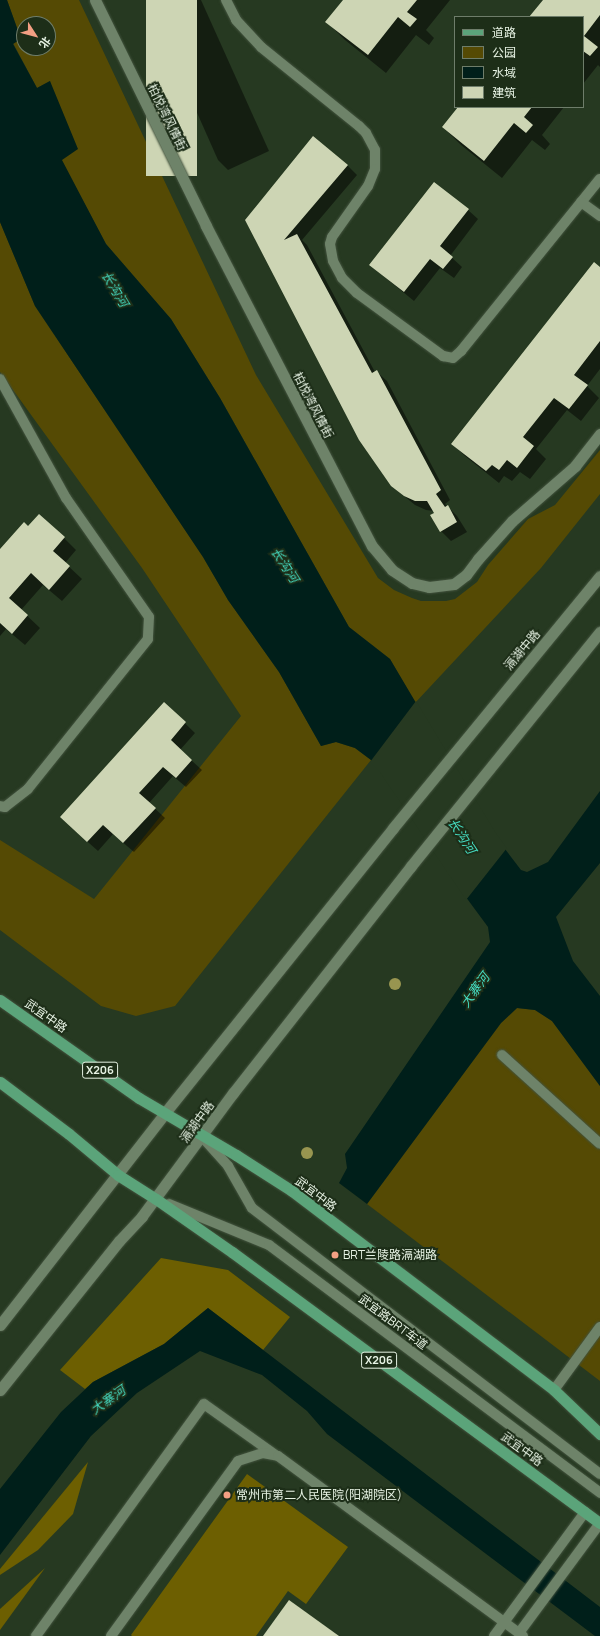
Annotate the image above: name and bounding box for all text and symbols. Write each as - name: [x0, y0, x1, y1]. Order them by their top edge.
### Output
- north arrow: [16, 16, 56, 56]
- legend: [454, 16, 584, 108]
- text: 道路: [492, 24, 516, 41]
- text: 北: [36, 34, 55, 52]
- text: 公园: [492, 44, 516, 61]
- text: 水域: [492, 64, 516, 81]
- street label: 柏悦湾风情街: [145, 81, 189, 153]
- text: 建筑: [492, 84, 516, 101]
- water label: 长沟河: [98, 268, 132, 310]
- street label: 柏悦湾风情街: [290, 370, 336, 440]
- water label: 长沟河: [268, 544, 302, 586]
- street label: 滆湖中路: [501, 627, 543, 673]
- water label: 长沟河: [445, 815, 479, 857]
- water label: 大寨河: [457, 970, 493, 1010]
- street label: 武宜中路: [22, 996, 70, 1036]
- road number: X206: [82, 1061, 118, 1079]
- street label: 滆湖中路: [177, 1098, 217, 1146]
- street label: 武宜中路: [292, 1174, 340, 1214]
- place label: BRT兰陵路滆湖路: [343, 1248, 437, 1262]
- marker: BRT兰陵路滆湖路: [330, 1250, 340, 1260]
- street label: 武宜路BRT车道: [356, 1292, 430, 1352]
- road number: X206: [361, 1351, 397, 1369]
- water label: 大寨河: [88, 1382, 128, 1418]
- street label: 武宜中路: [498, 1429, 546, 1469]
- place label: 常州市第二人民医院(阳湖院区): [236, 1488, 402, 1502]
- marker: 常州市第二人民医院(阳湖院区): [221, 1489, 233, 1501]

